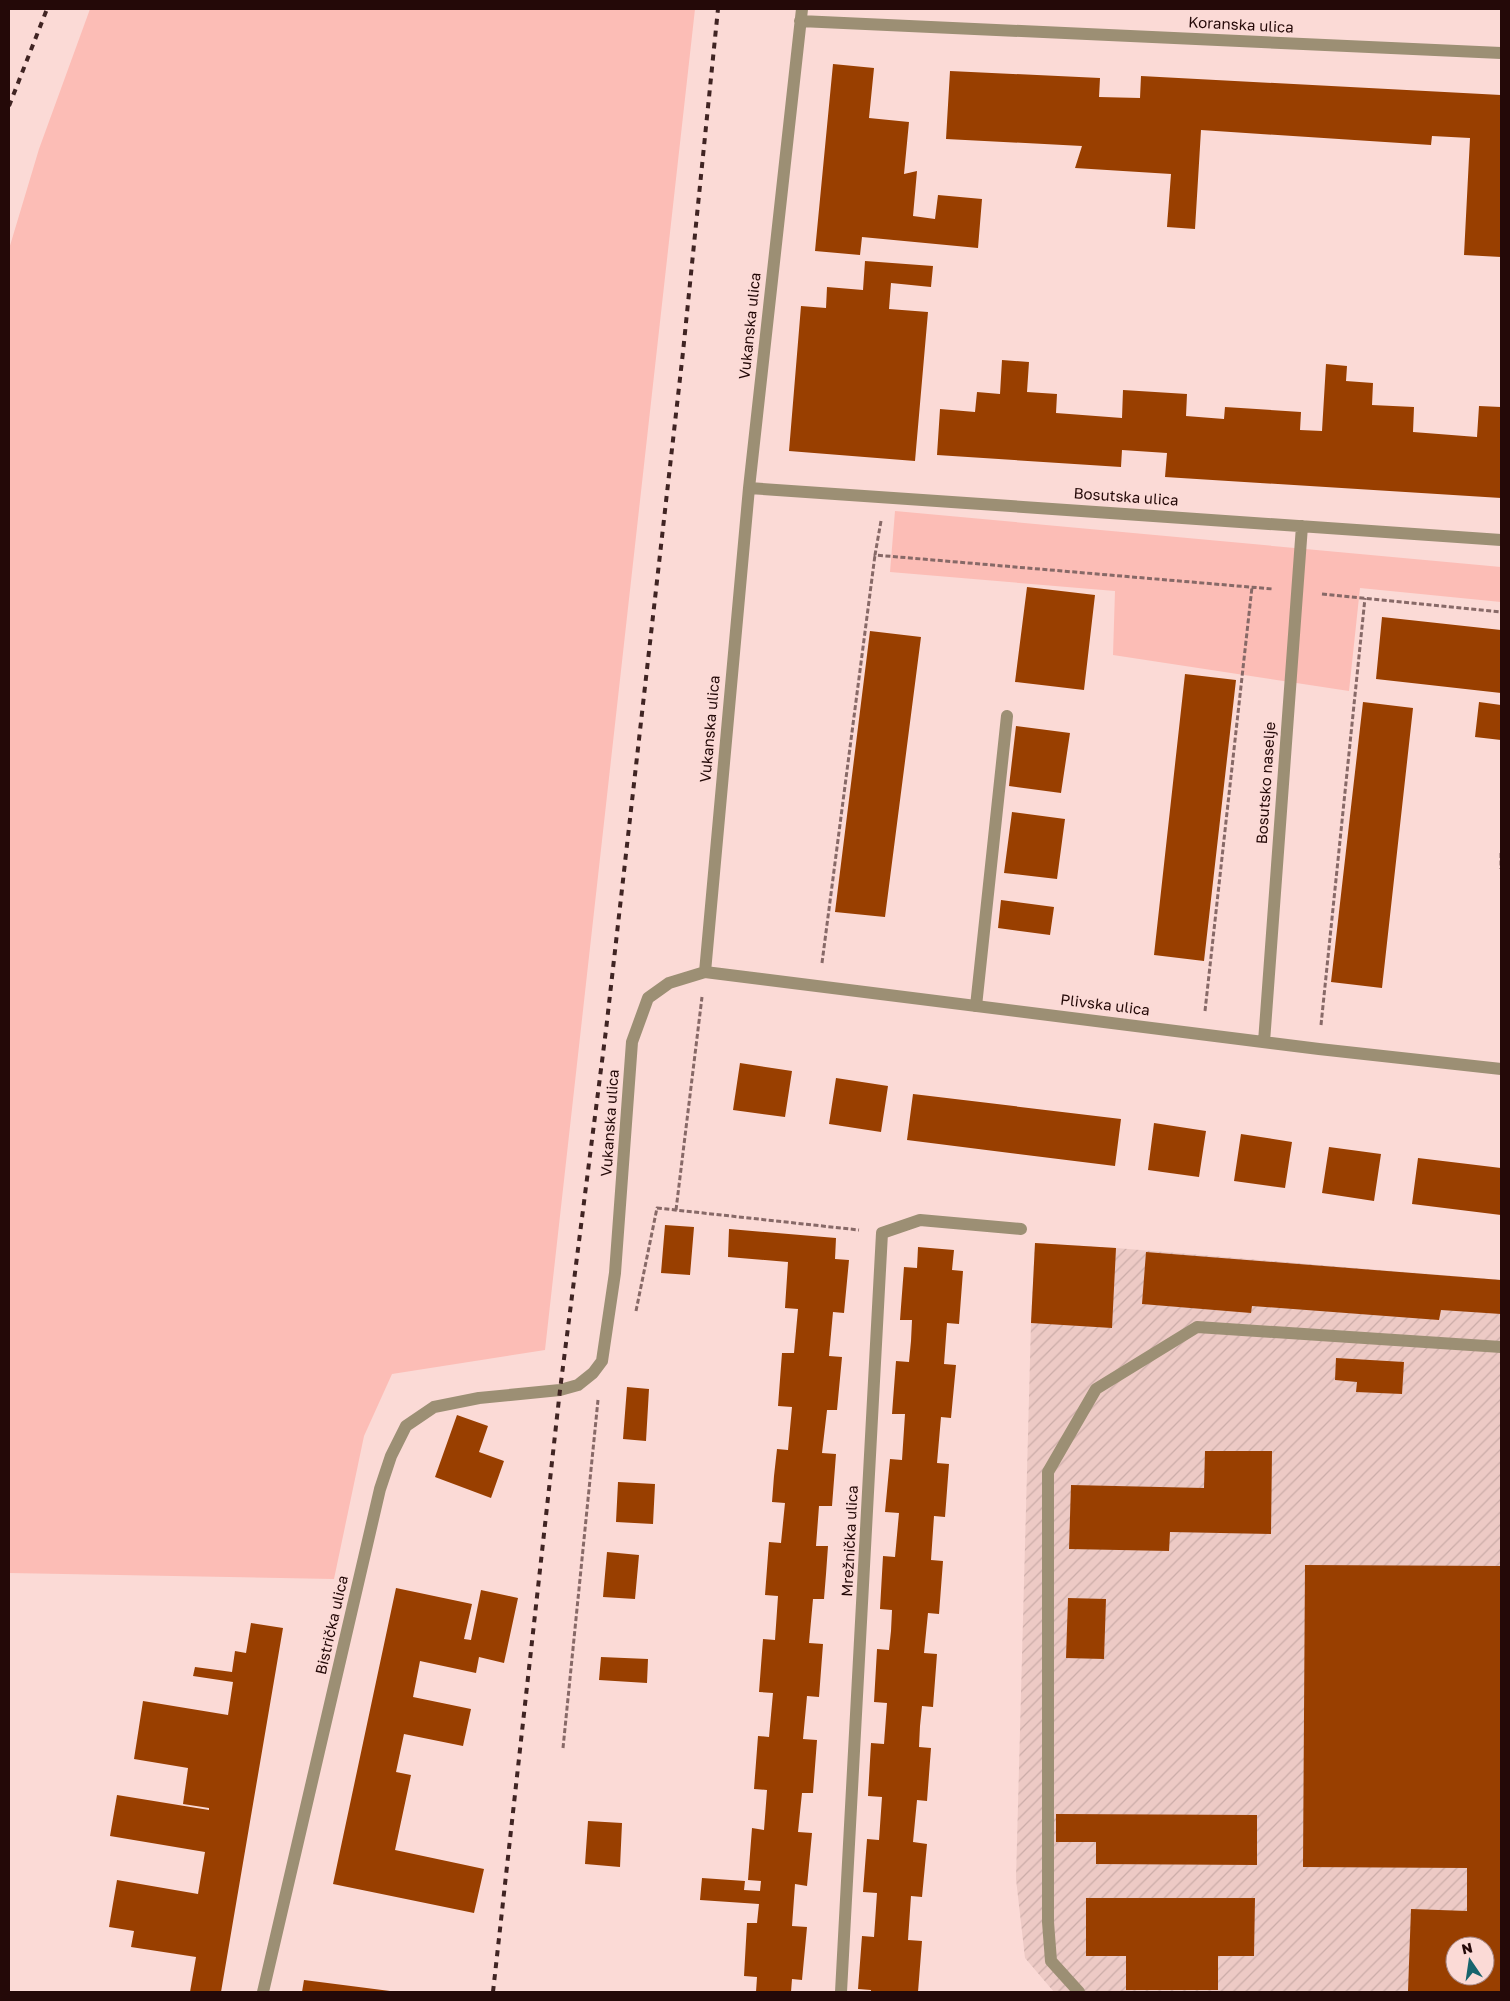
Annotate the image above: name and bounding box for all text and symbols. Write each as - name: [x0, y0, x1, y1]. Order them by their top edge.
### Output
- street label: Koranska ulica: [1188, 12, 1294, 36]
- street label: Vukanska ulica: [734, 271, 764, 380]
- street label: Bosutska ulica: [1073, 483, 1179, 509]
- street label: Vukanska ulica: [695, 675, 723, 783]
- street label: Bosutsko naselje: [1252, 721, 1278, 845]
- street label: Plivska ulica: [1059, 990, 1151, 1018]
- street label: Vukanska ulica: [596, 1069, 622, 1177]
- street label: Mrežnička ulica: [837, 1485, 861, 1597]
- street label: Bistrička ulica: [311, 1573, 351, 1676]
- north arrow: [1445, 1936, 1495, 1986]
- text: N: [1460, 1938, 1474, 1957]

